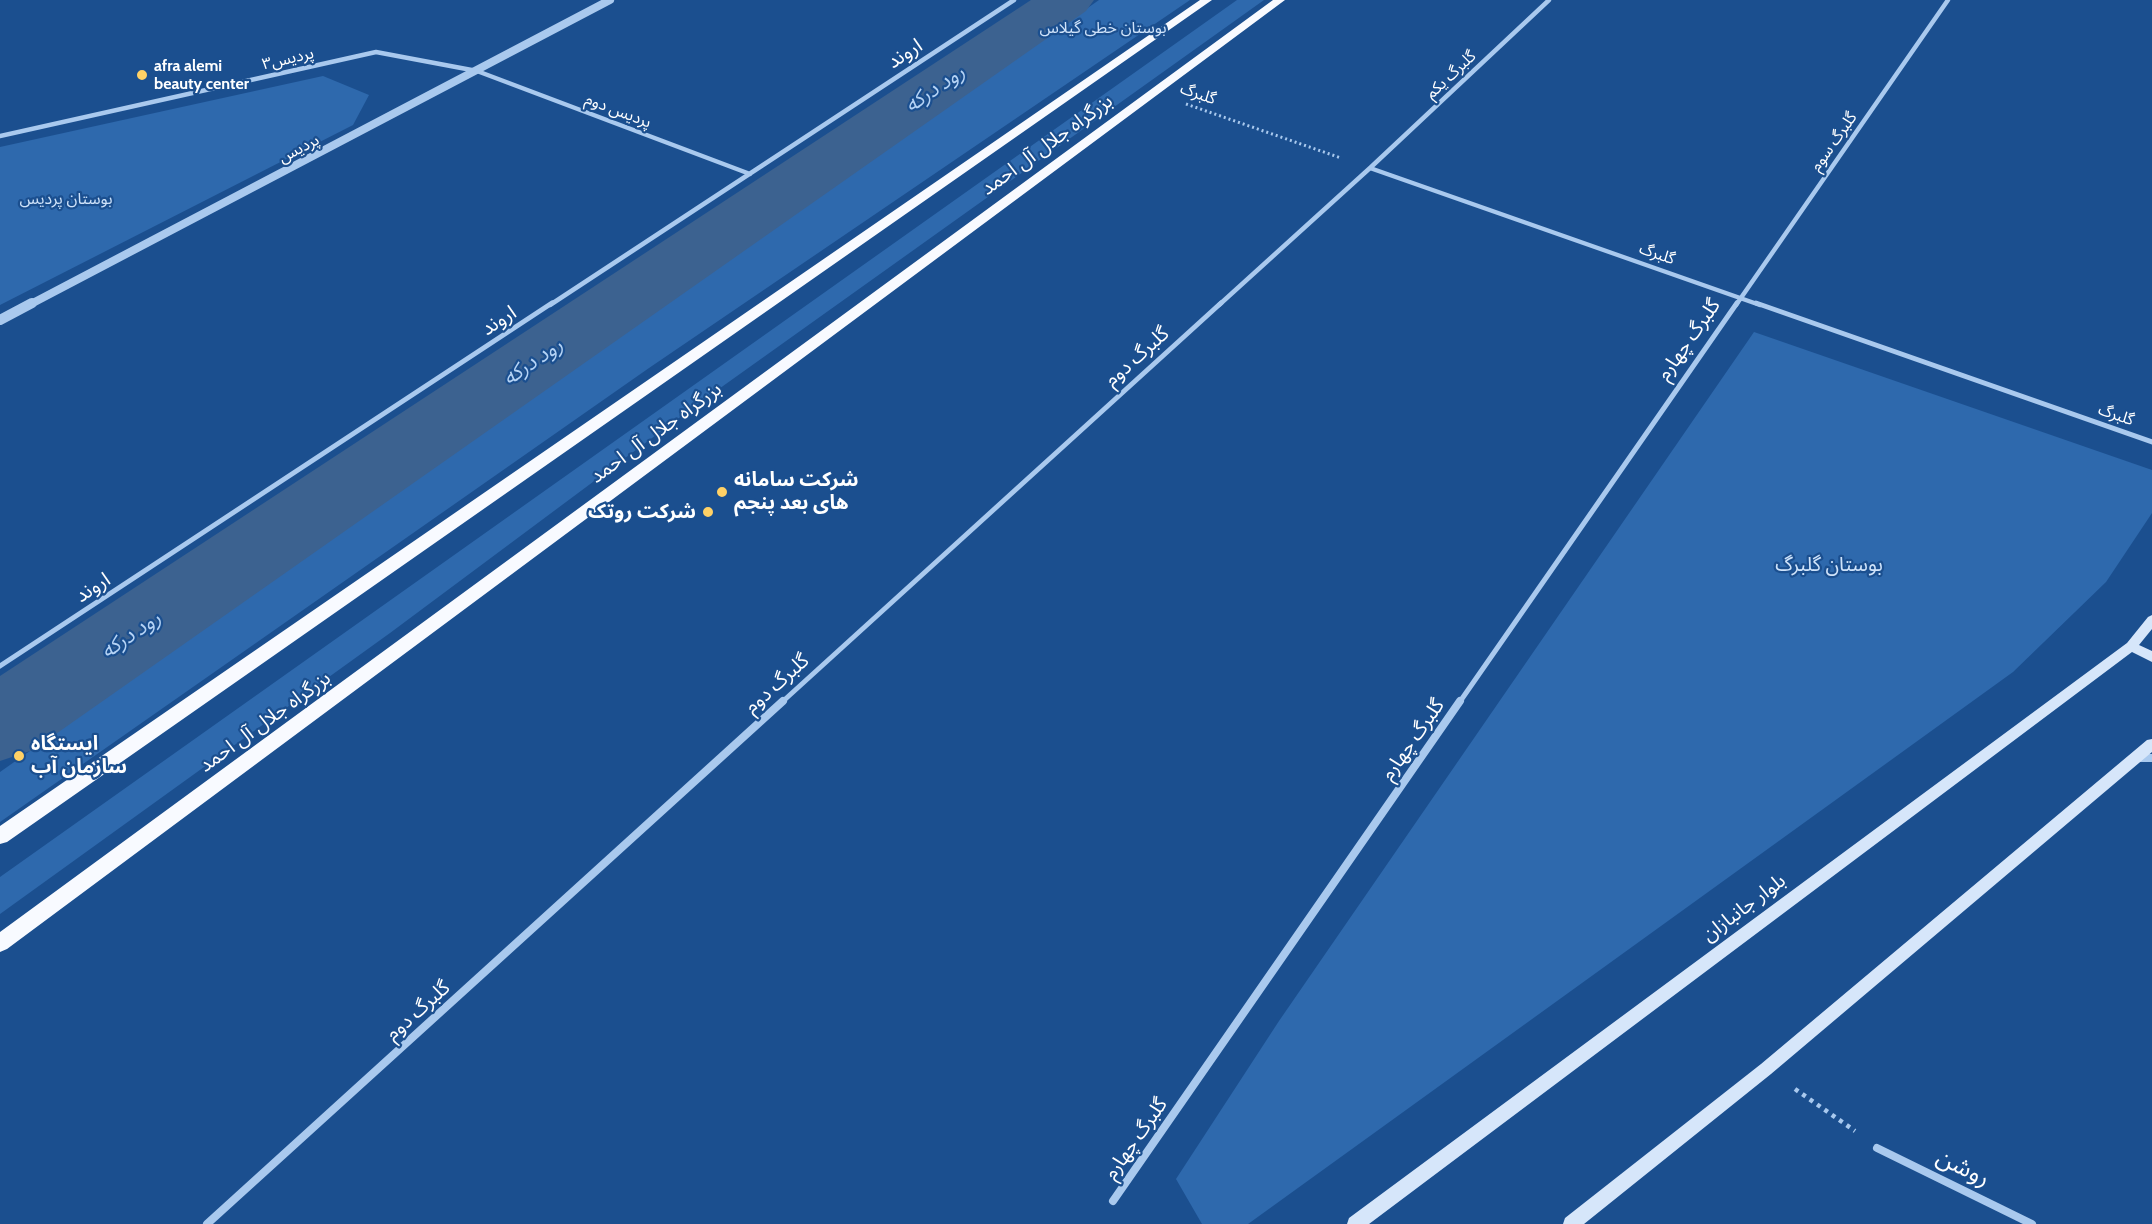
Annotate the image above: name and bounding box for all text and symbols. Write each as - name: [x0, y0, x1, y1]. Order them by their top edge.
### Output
- park label: بوستان خطی گیلاس: [1039, 18, 1167, 38]
- street label: اروند: [883, 34, 927, 74]
- street label: پردیس۳: [260, 44, 316, 74]
- street label: گلبرگ یکم: [1422, 47, 1480, 103]
- place label: afra alemi beauty center: [154, 56, 249, 94]
- water label: رود درکه: [900, 60, 970, 118]
- marker: afra alemi beauty center: [135, 68, 149, 82]
- street label: گلبرگ: [1178, 79, 1218, 109]
- street label: بزرگراه جلال آل احمد: [976, 89, 1118, 201]
- street label: پردیس دوم: [582, 90, 654, 132]
- street label: گلبرگ سوم: [1807, 109, 1861, 175]
- street label: پردیس: [275, 130, 323, 168]
- park label: بوستان پردیس: [20, 189, 112, 209]
- street label: گلبرگ: [1637, 239, 1677, 269]
- street label: گلبرگ چهارم: [1652, 295, 1726, 385]
- street label: اروند: [477, 301, 521, 341]
- street label: گلبرگ دوم: [1100, 322, 1174, 392]
- water label: رود درکه: [498, 333, 568, 391]
- street label: بزرگراه جلال آل احمد: [585, 377, 727, 489]
- street label: گلبرگ: [2096, 400, 2136, 430]
- place label: شرکت سامانه های بعد پنجم: [734, 468, 858, 515]
- marker: شرکت سامانه های بعد پنجم: [715, 485, 729, 499]
- place label: شرکت روتک: [588, 500, 696, 524]
- marker: شرکت روتک: [701, 505, 715, 519]
- park label: بوستان گلبرگ: [1775, 553, 1883, 577]
- street label: اروند: [71, 568, 115, 608]
- water label: رود درکه: [96, 606, 166, 664]
- street label: گلبرگ دوم: [740, 649, 814, 719]
- street label: بزرگراه جلال آل احمد: [194, 666, 336, 778]
- street label: گلبرگ چهارم: [1376, 695, 1450, 785]
- place label: ایستگاه سازمان آب: [31, 732, 127, 779]
- marker: ایستگاه سازمان آب: [12, 749, 26, 763]
- street label: بلوار جانبازان: [1697, 869, 1791, 947]
- street label: گلبرگ دوم: [381, 976, 455, 1046]
- street label: گلبرگ چهارم: [1099, 1094, 1173, 1184]
- street label: روشن: [1932, 1143, 1994, 1193]

